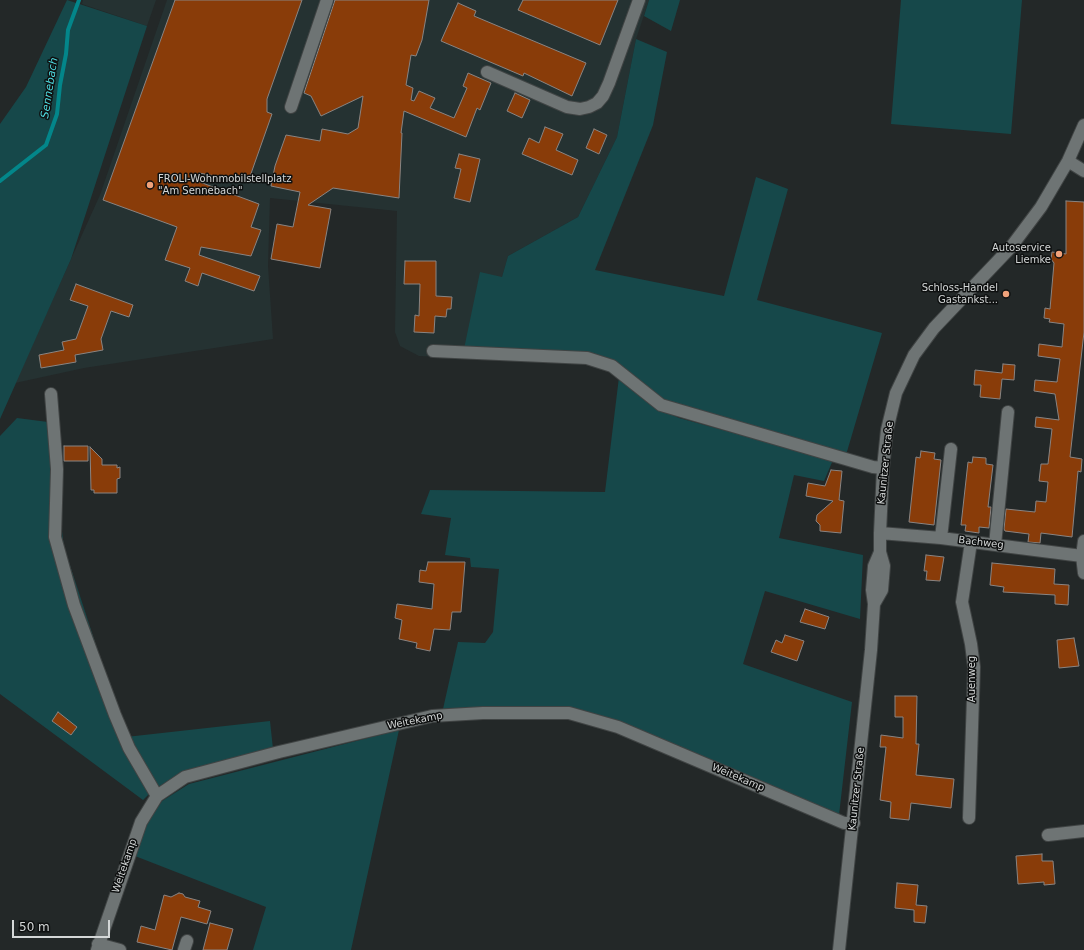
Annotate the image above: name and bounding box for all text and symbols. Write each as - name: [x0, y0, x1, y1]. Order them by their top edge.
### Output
- water label: Sennebach: [39, 57, 61, 119]
- place label: FROLI-Wohnmobilstellplatz "Am Sennebach": [158, 173, 291, 196]
- marker: FROLI-Wohnmobilstellplatz "Am Sennebach": [145, 180, 155, 190]
- place label: Autoservice Liemke: [992, 242, 1051, 266]
- marker: Autoservice Liemke: [1054, 249, 1064, 259]
- place label: Schloss-Handel Gastankst...: [922, 282, 998, 306]
- marker: Schloss-Handel Gastankst...: [1001, 289, 1011, 299]
- street label: Kaunitzer Straße: [876, 421, 896, 505]
- street label: Bachweg: [958, 534, 1004, 552]
- street label: Auenweg: [966, 656, 978, 702]
- street label: Weitekamp: [386, 710, 444, 732]
- street label: Kaunitzer Straße: [847, 747, 867, 831]
- street label: Weitekamp: [710, 762, 766, 794]
- street label: Weitekamp: [110, 838, 140, 894]
- scale bar: [14, 912, 112, 938]
- text: 50 m: [19, 920, 50, 934]

